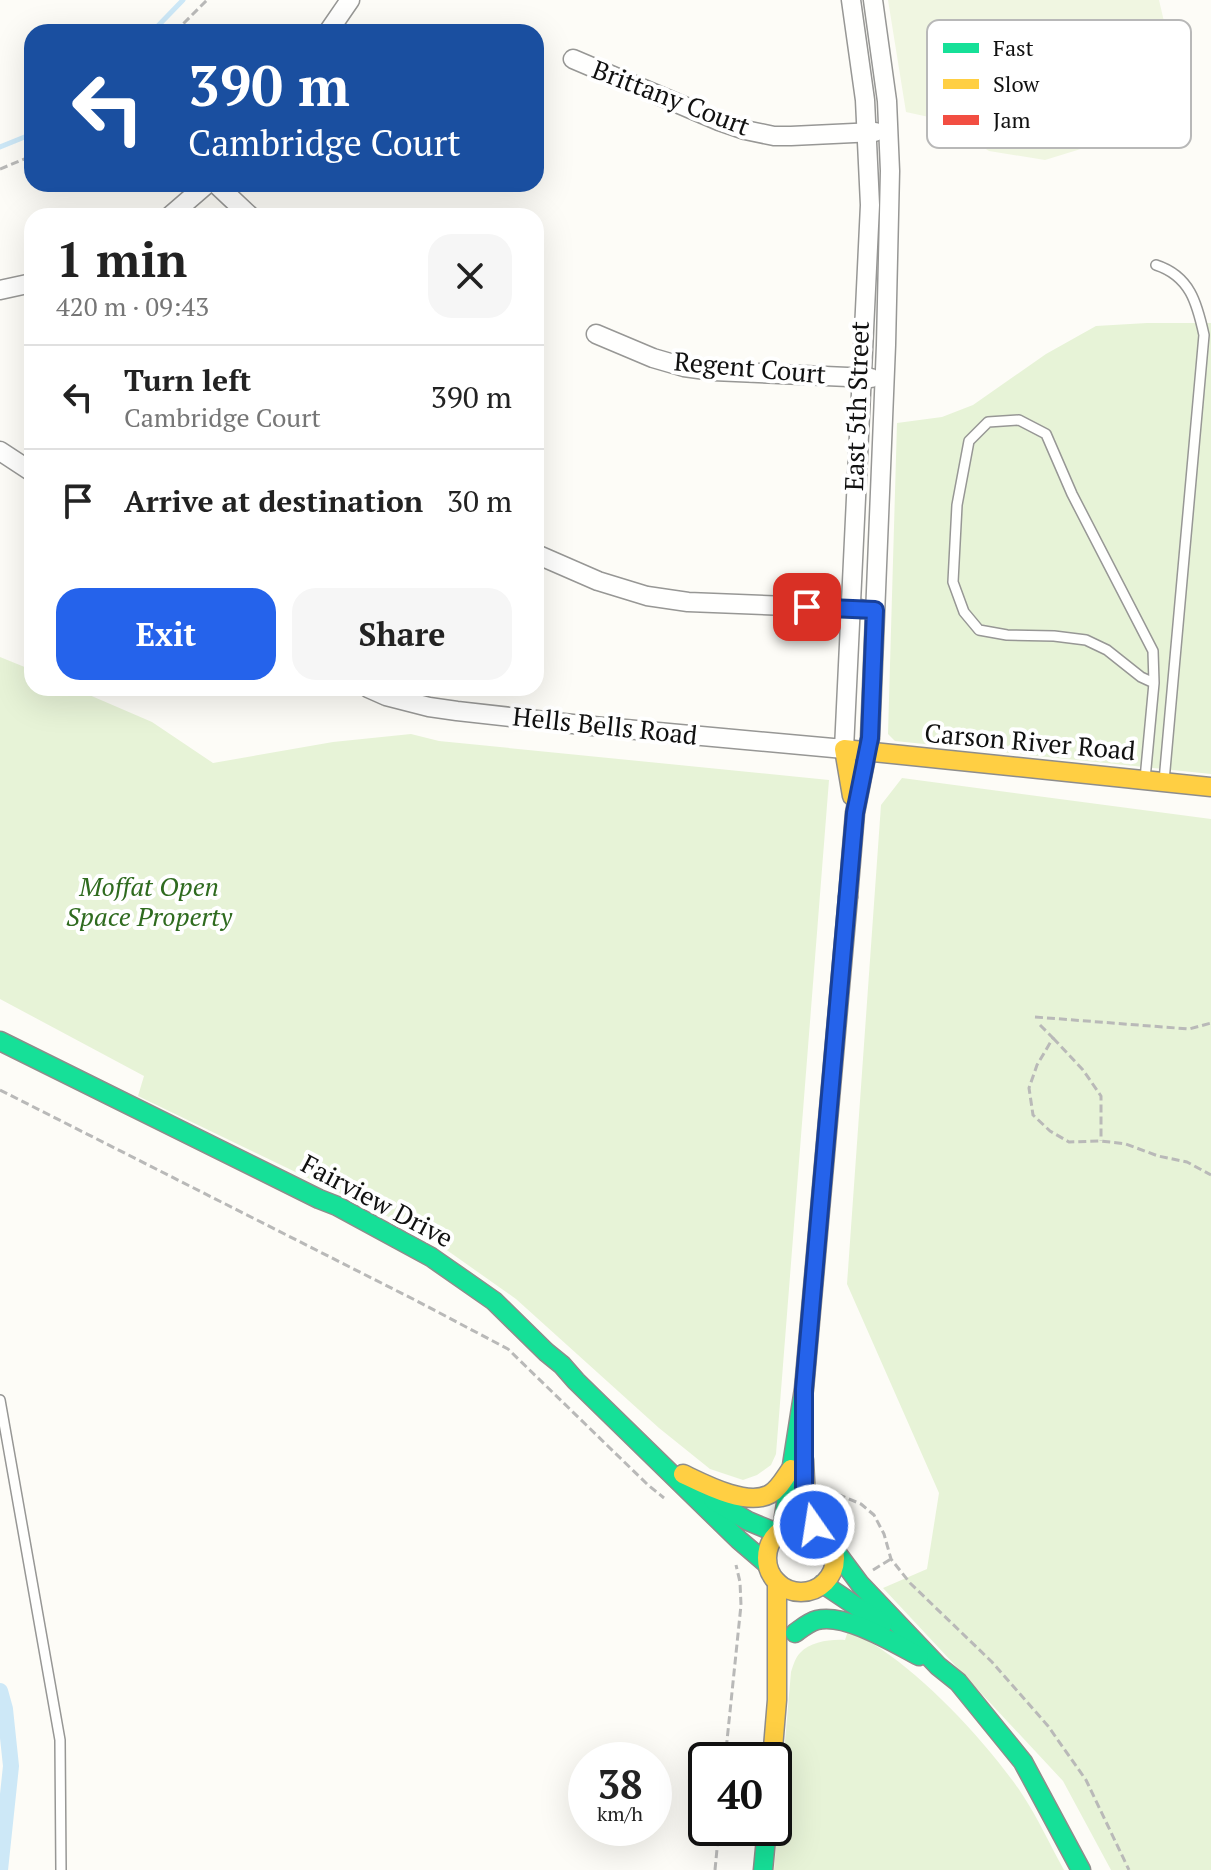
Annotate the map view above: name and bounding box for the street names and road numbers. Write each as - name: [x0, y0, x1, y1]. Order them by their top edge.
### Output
- street label: Brittany Court: [588, 51, 755, 143]
- street label: East 5th Street: [836, 320, 876, 491]
- street label: Regent Court: [673, 343, 828, 391]
- street label: Hells Bells Road: [511, 698, 699, 752]
- street label: Carson River Road: [923, 715, 1137, 767]
- street label: Fairview Drive: [296, 1146, 459, 1254]

